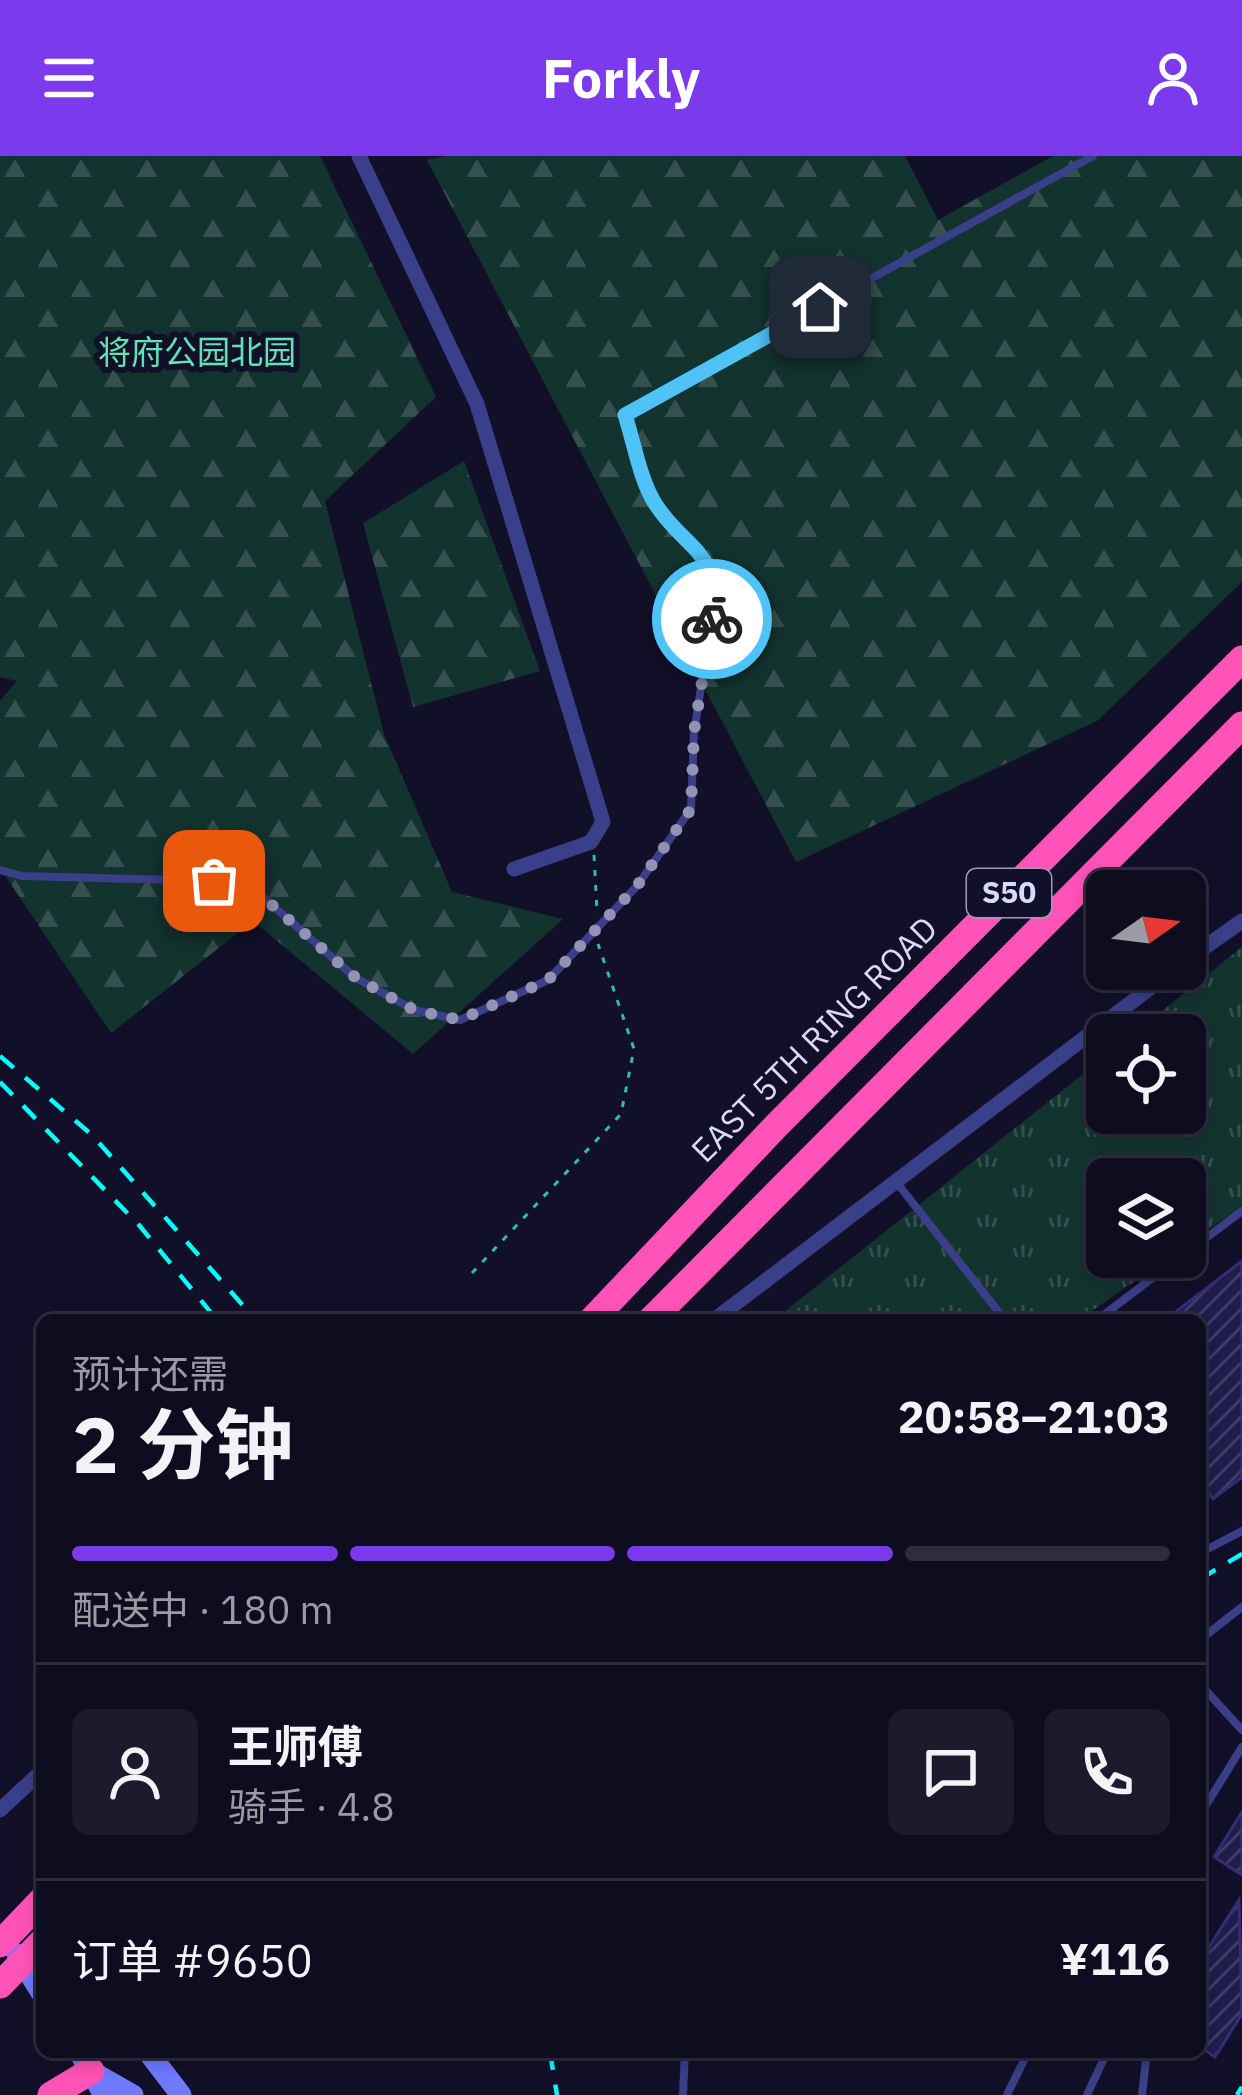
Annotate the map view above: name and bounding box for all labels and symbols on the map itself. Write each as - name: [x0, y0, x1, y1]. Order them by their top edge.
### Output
- pin: [769, 256, 871, 358]
- park label: 将府公园北园: [98, 330, 296, 373]
- courier: [652, 559, 772, 679]
- pin: [163, 830, 265, 932]
- road number: S50: [967, 869, 1051, 917]
- north arrow: [1086, 870, 1206, 990]
- street label: EAST 5TH RING ROAD: [681, 906, 946, 1171]

